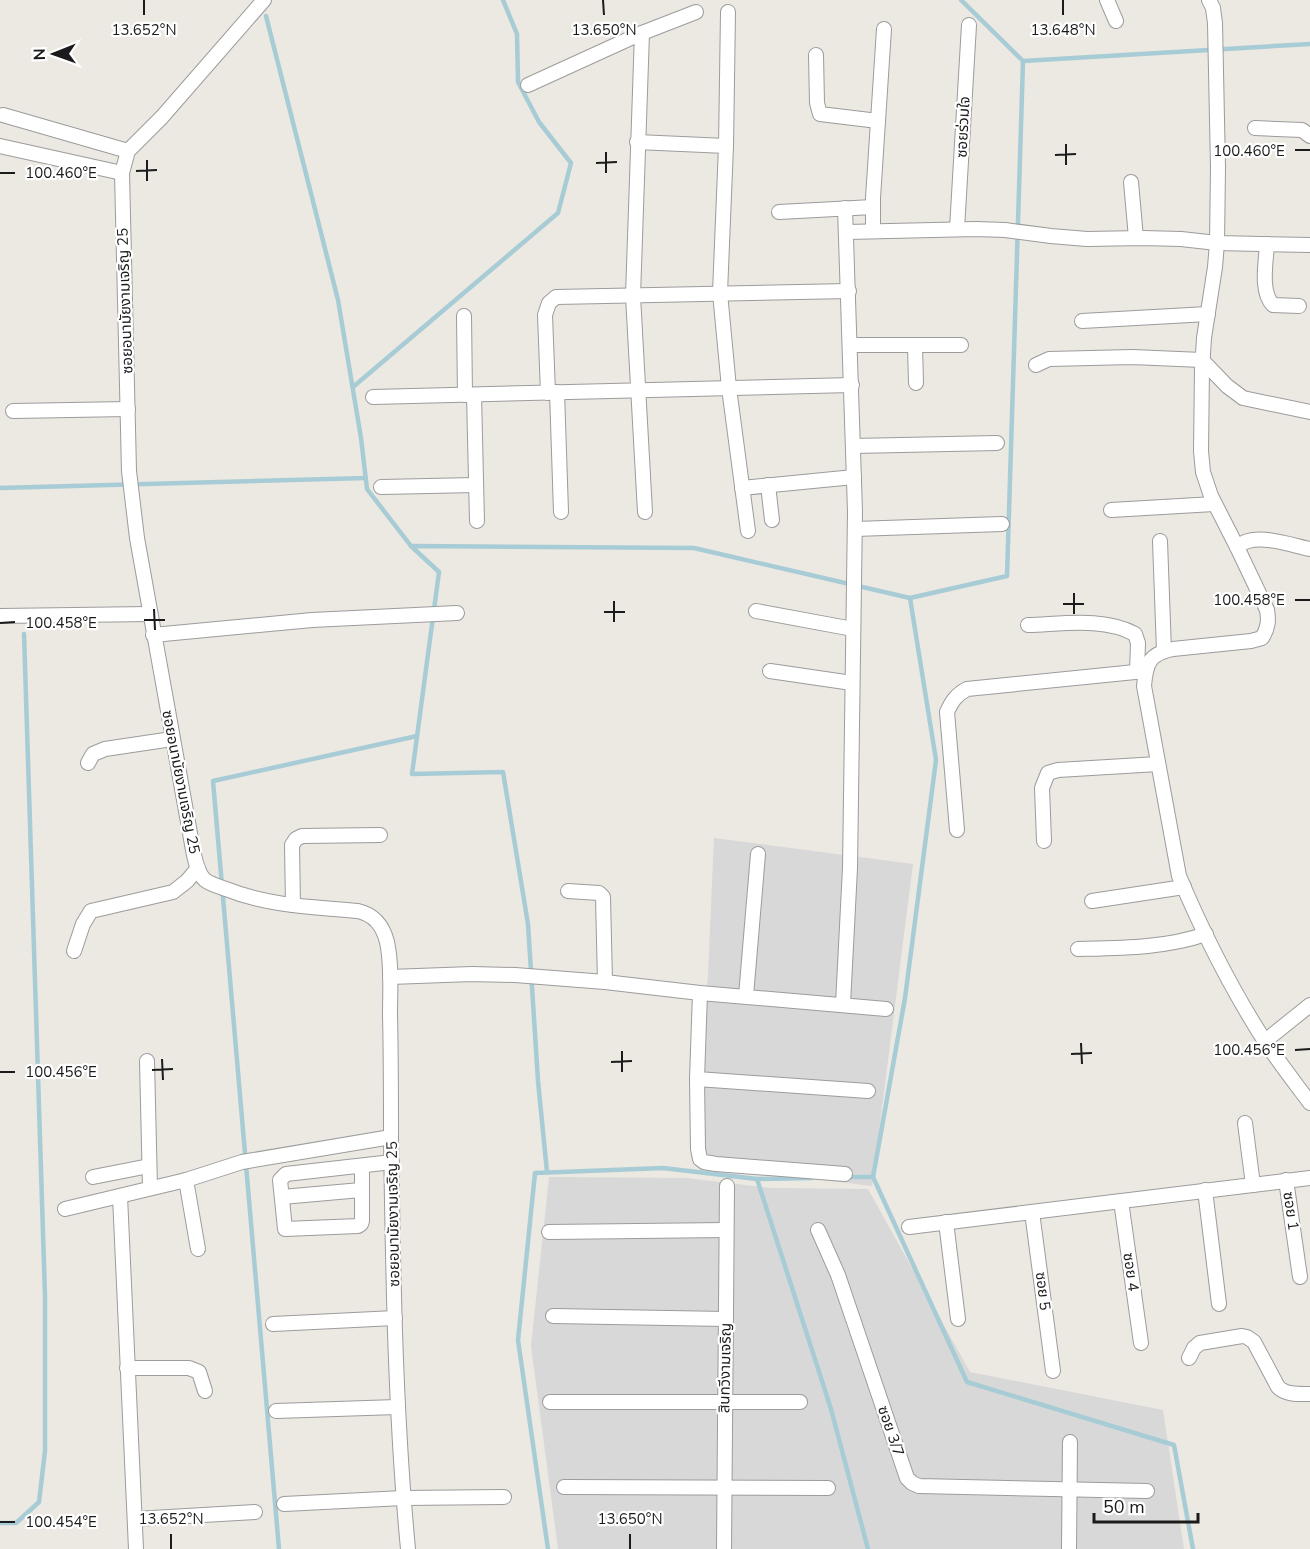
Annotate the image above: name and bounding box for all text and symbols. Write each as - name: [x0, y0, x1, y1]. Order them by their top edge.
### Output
- text: 13.652°N: [111, 20, 177, 40]
- text: 13.650°N: [571, 20, 637, 40]
- text: 13.648°N: [1030, 20, 1096, 40]
- north arrow: [24, 24, 84, 84]
- text: N: [29, 48, 51, 60]
- street label: ซอยร่วมใจ: [951, 96, 975, 158]
- text: 100.460°E: [1213, 141, 1285, 161]
- text: 100.460°E: [25, 163, 97, 183]
- street label: ซอยอนามัยงามเจริญ 25: [112, 228, 138, 374]
- text: 100.458°E: [1213, 590, 1285, 610]
- text: 100.458°E: [25, 613, 97, 633]
- street label: ซอยอนามัยงามเจริญ 25: [157, 708, 205, 856]
- text: 100.456°E: [1213, 1040, 1285, 1060]
- text: 100.456°E: [25, 1062, 97, 1082]
- street label: ซอยอนามัยงามเจริญ 25: [382, 1141, 404, 1287]
- street label: ซอย 1: [1278, 1190, 1304, 1232]
- street label: ซอย 4: [1118, 1251, 1144, 1293]
- street label: ซอย 5: [1031, 1271, 1055, 1311]
- street label: สินทวีงามเจริญ: [714, 1323, 736, 1413]
- street label: ซอย 3/7: [873, 1403, 909, 1459]
- scale bar: [1094, 1486, 1198, 1524]
- text: 50 m: [1103, 1495, 1145, 1519]
- text: 13.652°N: [138, 1509, 204, 1529]
- text: 13.650°N: [597, 1509, 663, 1529]
- text: 100.454°E: [25, 1512, 97, 1532]

